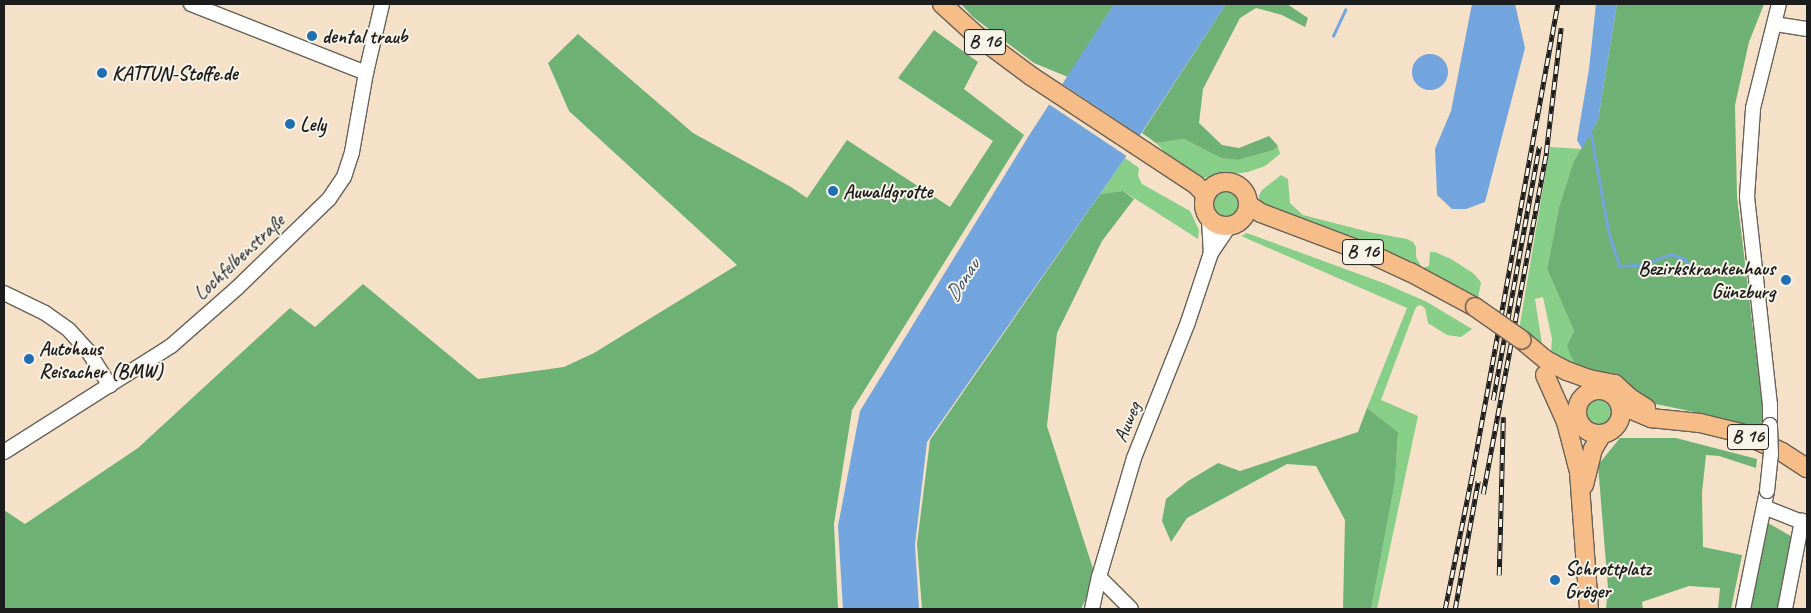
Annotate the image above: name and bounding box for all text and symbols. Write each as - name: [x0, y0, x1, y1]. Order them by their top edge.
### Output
- place label: dental traub: [322, 24, 408, 48]
- road number: B 16: [964, 26, 1006, 58]
- marker: dental traub: [306, 30, 318, 42]
- place label: KATTUN-Stoffe.de: [112, 61, 237, 85]
- marker: KATTUN-Stoffe.de: [96, 67, 108, 79]
- place label: Lely: [300, 112, 326, 136]
- marker: Lely: [284, 118, 296, 130]
- place label: Auwaldgrotte: [843, 179, 932, 203]
- marker: Auwaldgrotte: [827, 185, 839, 197]
- street label: Lochfelbenstraße: [189, 209, 289, 305]
- road number: B 16: [1342, 236, 1384, 268]
- water label: Donau: [939, 254, 985, 306]
- place label: Bezirkskrankenhaus Günzburg: [1638, 256, 1775, 303]
- marker: Bezirkskrankenhaus Günzburg: [1779, 273, 1793, 287]
- place label: Autohaus Reisacher (BMW): [39, 336, 163, 383]
- marker: Autohaus Reisacher (BMW): [23, 353, 35, 365]
- street label: Auweg: [1108, 398, 1146, 446]
- road number: B 16: [1727, 421, 1769, 454]
- place label: Schrottplatz Gröger: [1565, 556, 1651, 603]
- marker: Schrottplatz Gröger: [1549, 574, 1561, 586]

